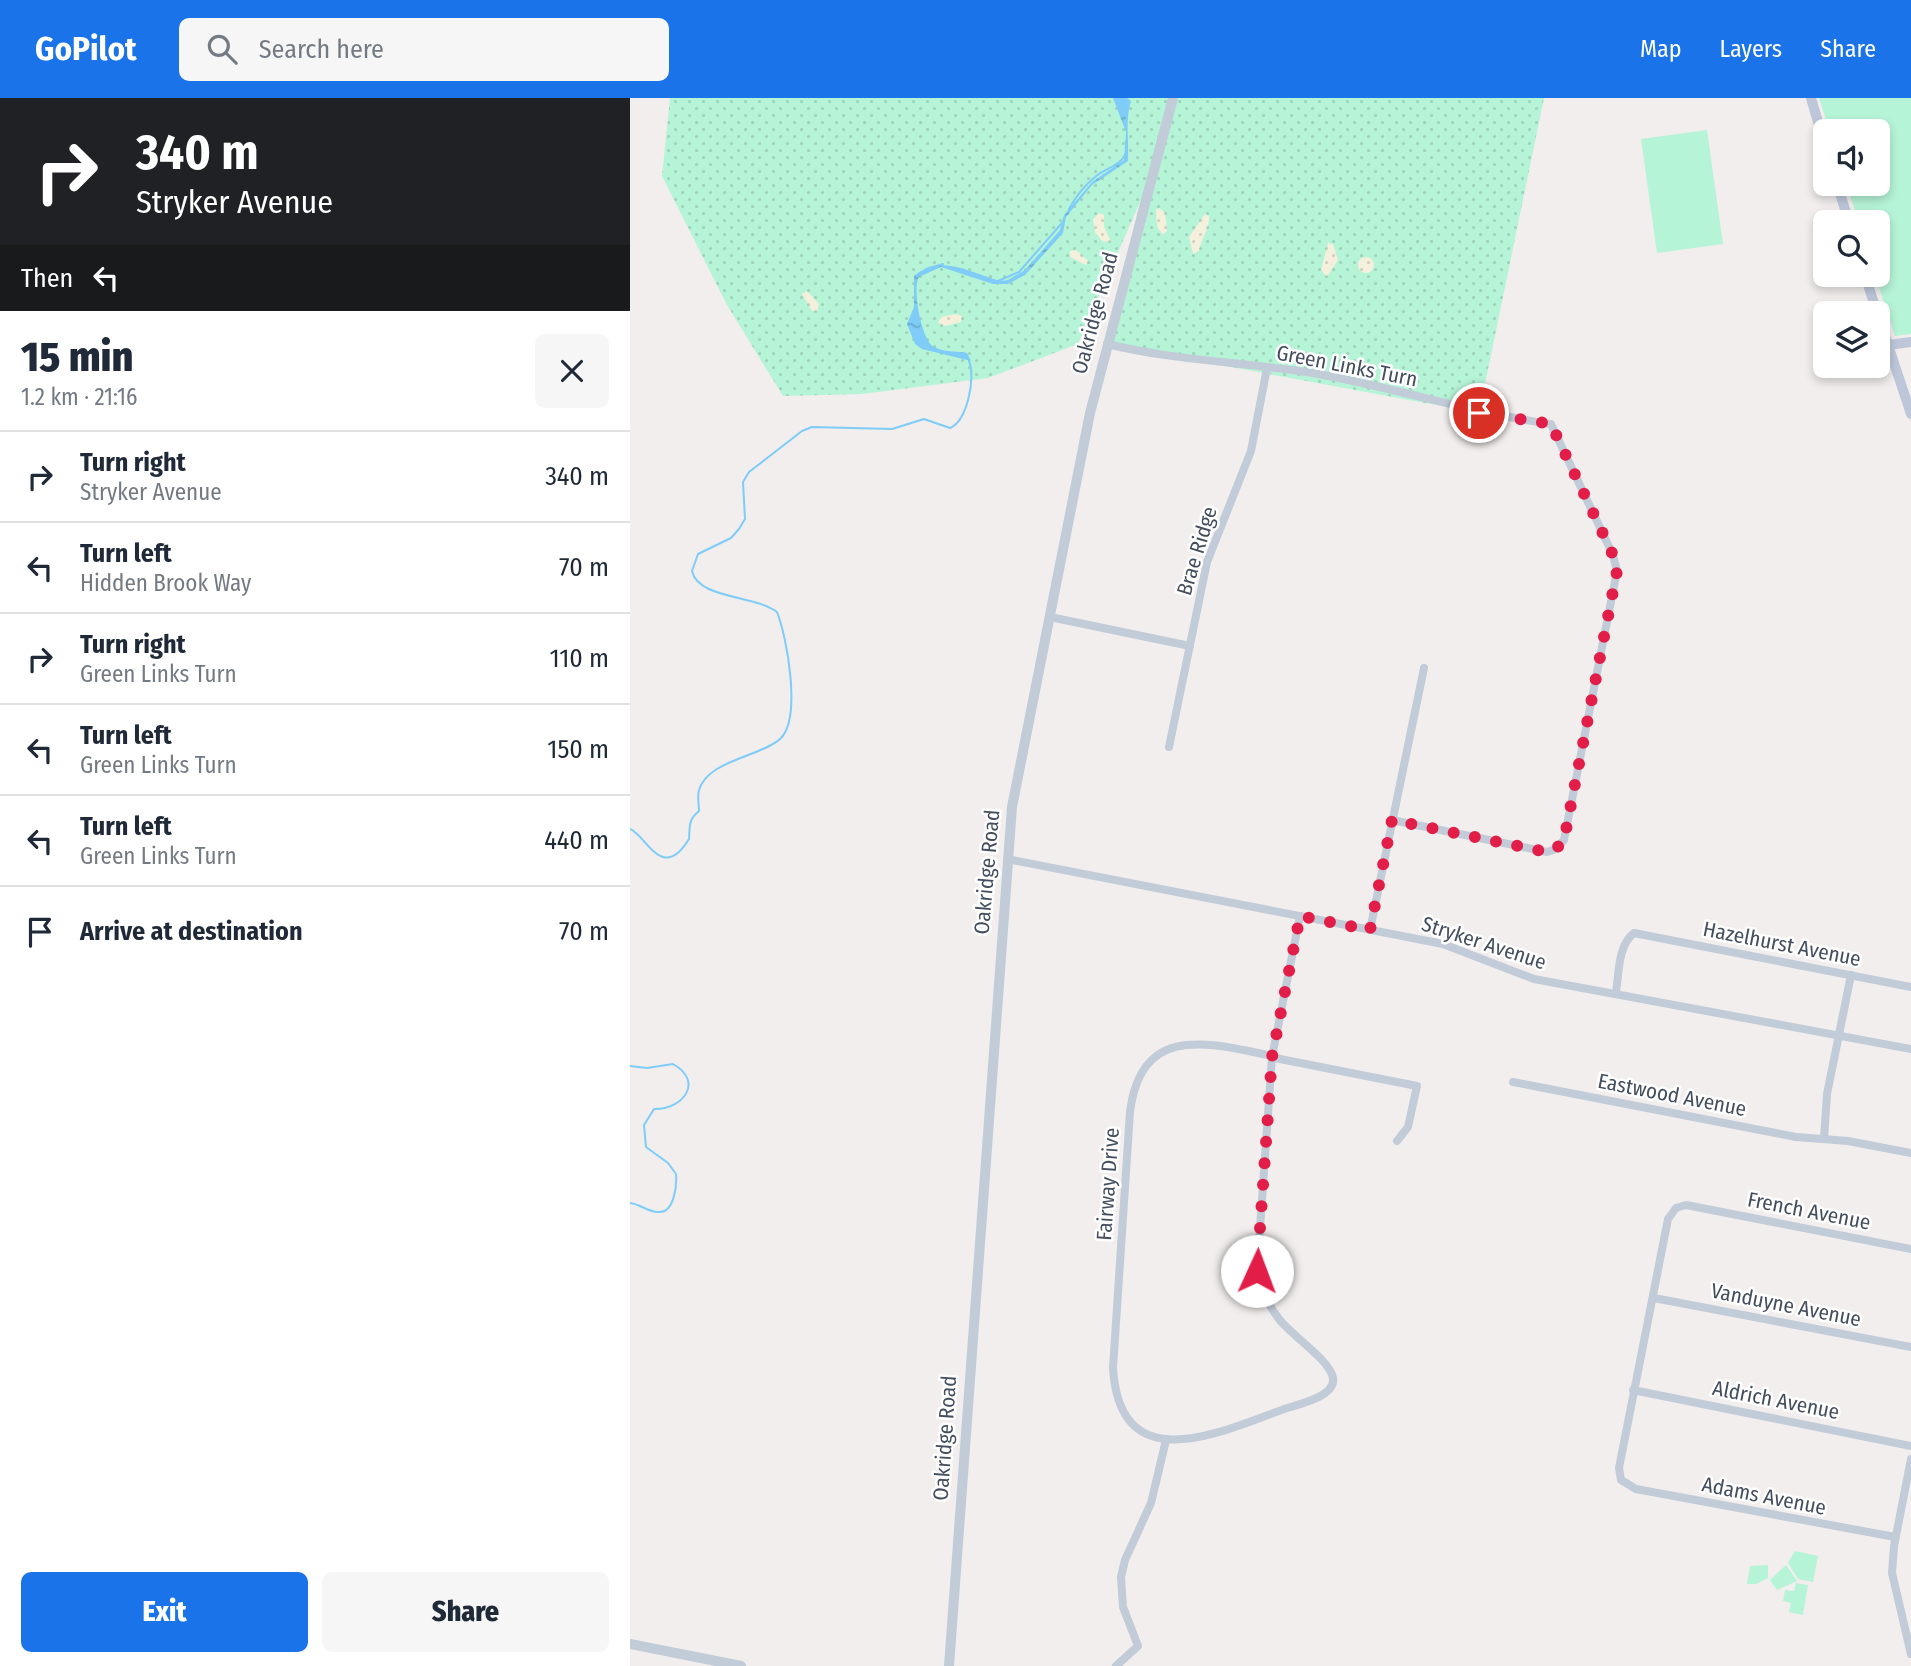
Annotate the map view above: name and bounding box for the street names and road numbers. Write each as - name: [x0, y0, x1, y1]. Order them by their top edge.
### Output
- street label: Oakridge Road: [1066, 249, 1124, 377]
- street label: Green Links Turn: [1274, 340, 1420, 392]
- street label: Brae Ridge: [1171, 503, 1223, 599]
- street label: Oakridge Road: [969, 808, 1005, 936]
- street label: Stryker Avenue: [1418, 911, 1550, 975]
- street label: Hazelhurst Avenue: [1701, 916, 1863, 972]
- street label: Eastwood Avenue: [1596, 1068, 1748, 1122]
- street label: Fairway Drive: [1091, 1127, 1125, 1241]
- street label: French Avenue: [1745, 1186, 1873, 1236]
- street label: Vanduyne Avenue: [1709, 1278, 1863, 1332]
- street label: Oakridge Road: [928, 1375, 962, 1501]
- street label: Aldrich Avenue: [1710, 1375, 1842, 1425]
- street label: Adams Avenue: [1700, 1471, 1828, 1521]

